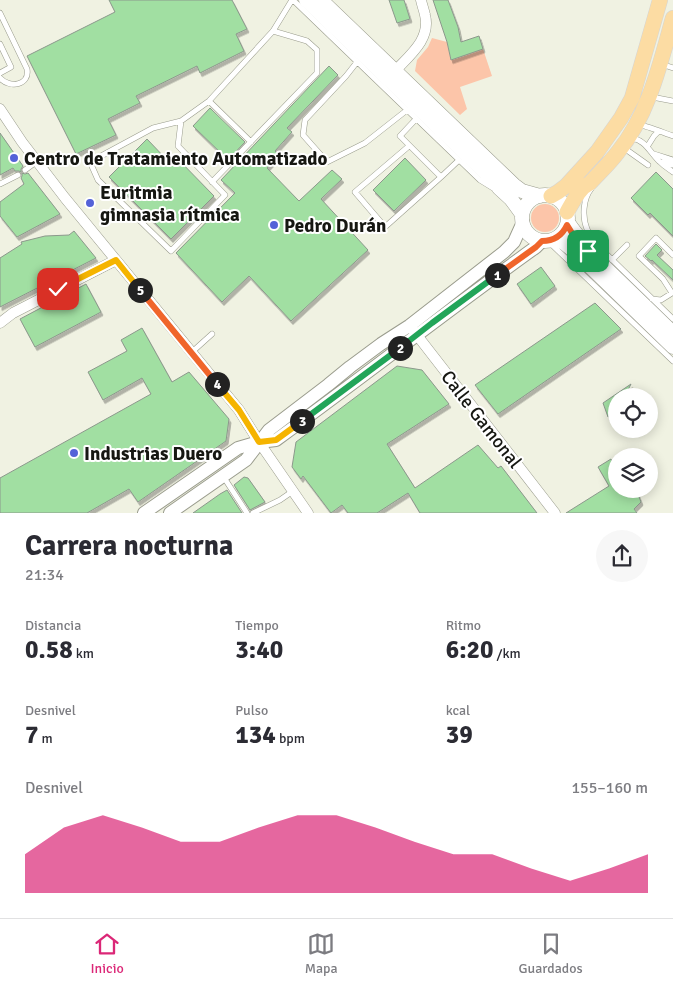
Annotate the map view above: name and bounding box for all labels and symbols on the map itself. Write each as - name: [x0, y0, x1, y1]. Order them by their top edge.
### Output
- place label: Centro de Tratamiento Automatizado: [24, 147, 328, 171]
- marker: Centro de Tratamiento Automatizado: [8, 152, 20, 164]
- place label: Euritmia gimnasia rítmica: [100, 181, 240, 227]
- marker: Euritmia gimnasia rítmica: [84, 197, 96, 209]
- place label: Pedro Durán: [284, 214, 386, 238]
- marker: Pedro Durán: [268, 219, 280, 231]
- pin: [567, 230, 609, 272]
- pin: 1: [484, 262, 510, 288]
- pin: [37, 268, 79, 310]
- pin: 5: [128, 278, 152, 302]
- pin: 2: [388, 336, 412, 360]
- street label: Calle Gamonal: [435, 366, 527, 473]
- pin: 4: [204, 372, 230, 396]
- pin: 3: [290, 408, 314, 434]
- place label: Industrias Duero: [84, 442, 222, 466]
- marker: Industrias Duero: [68, 447, 80, 459]

